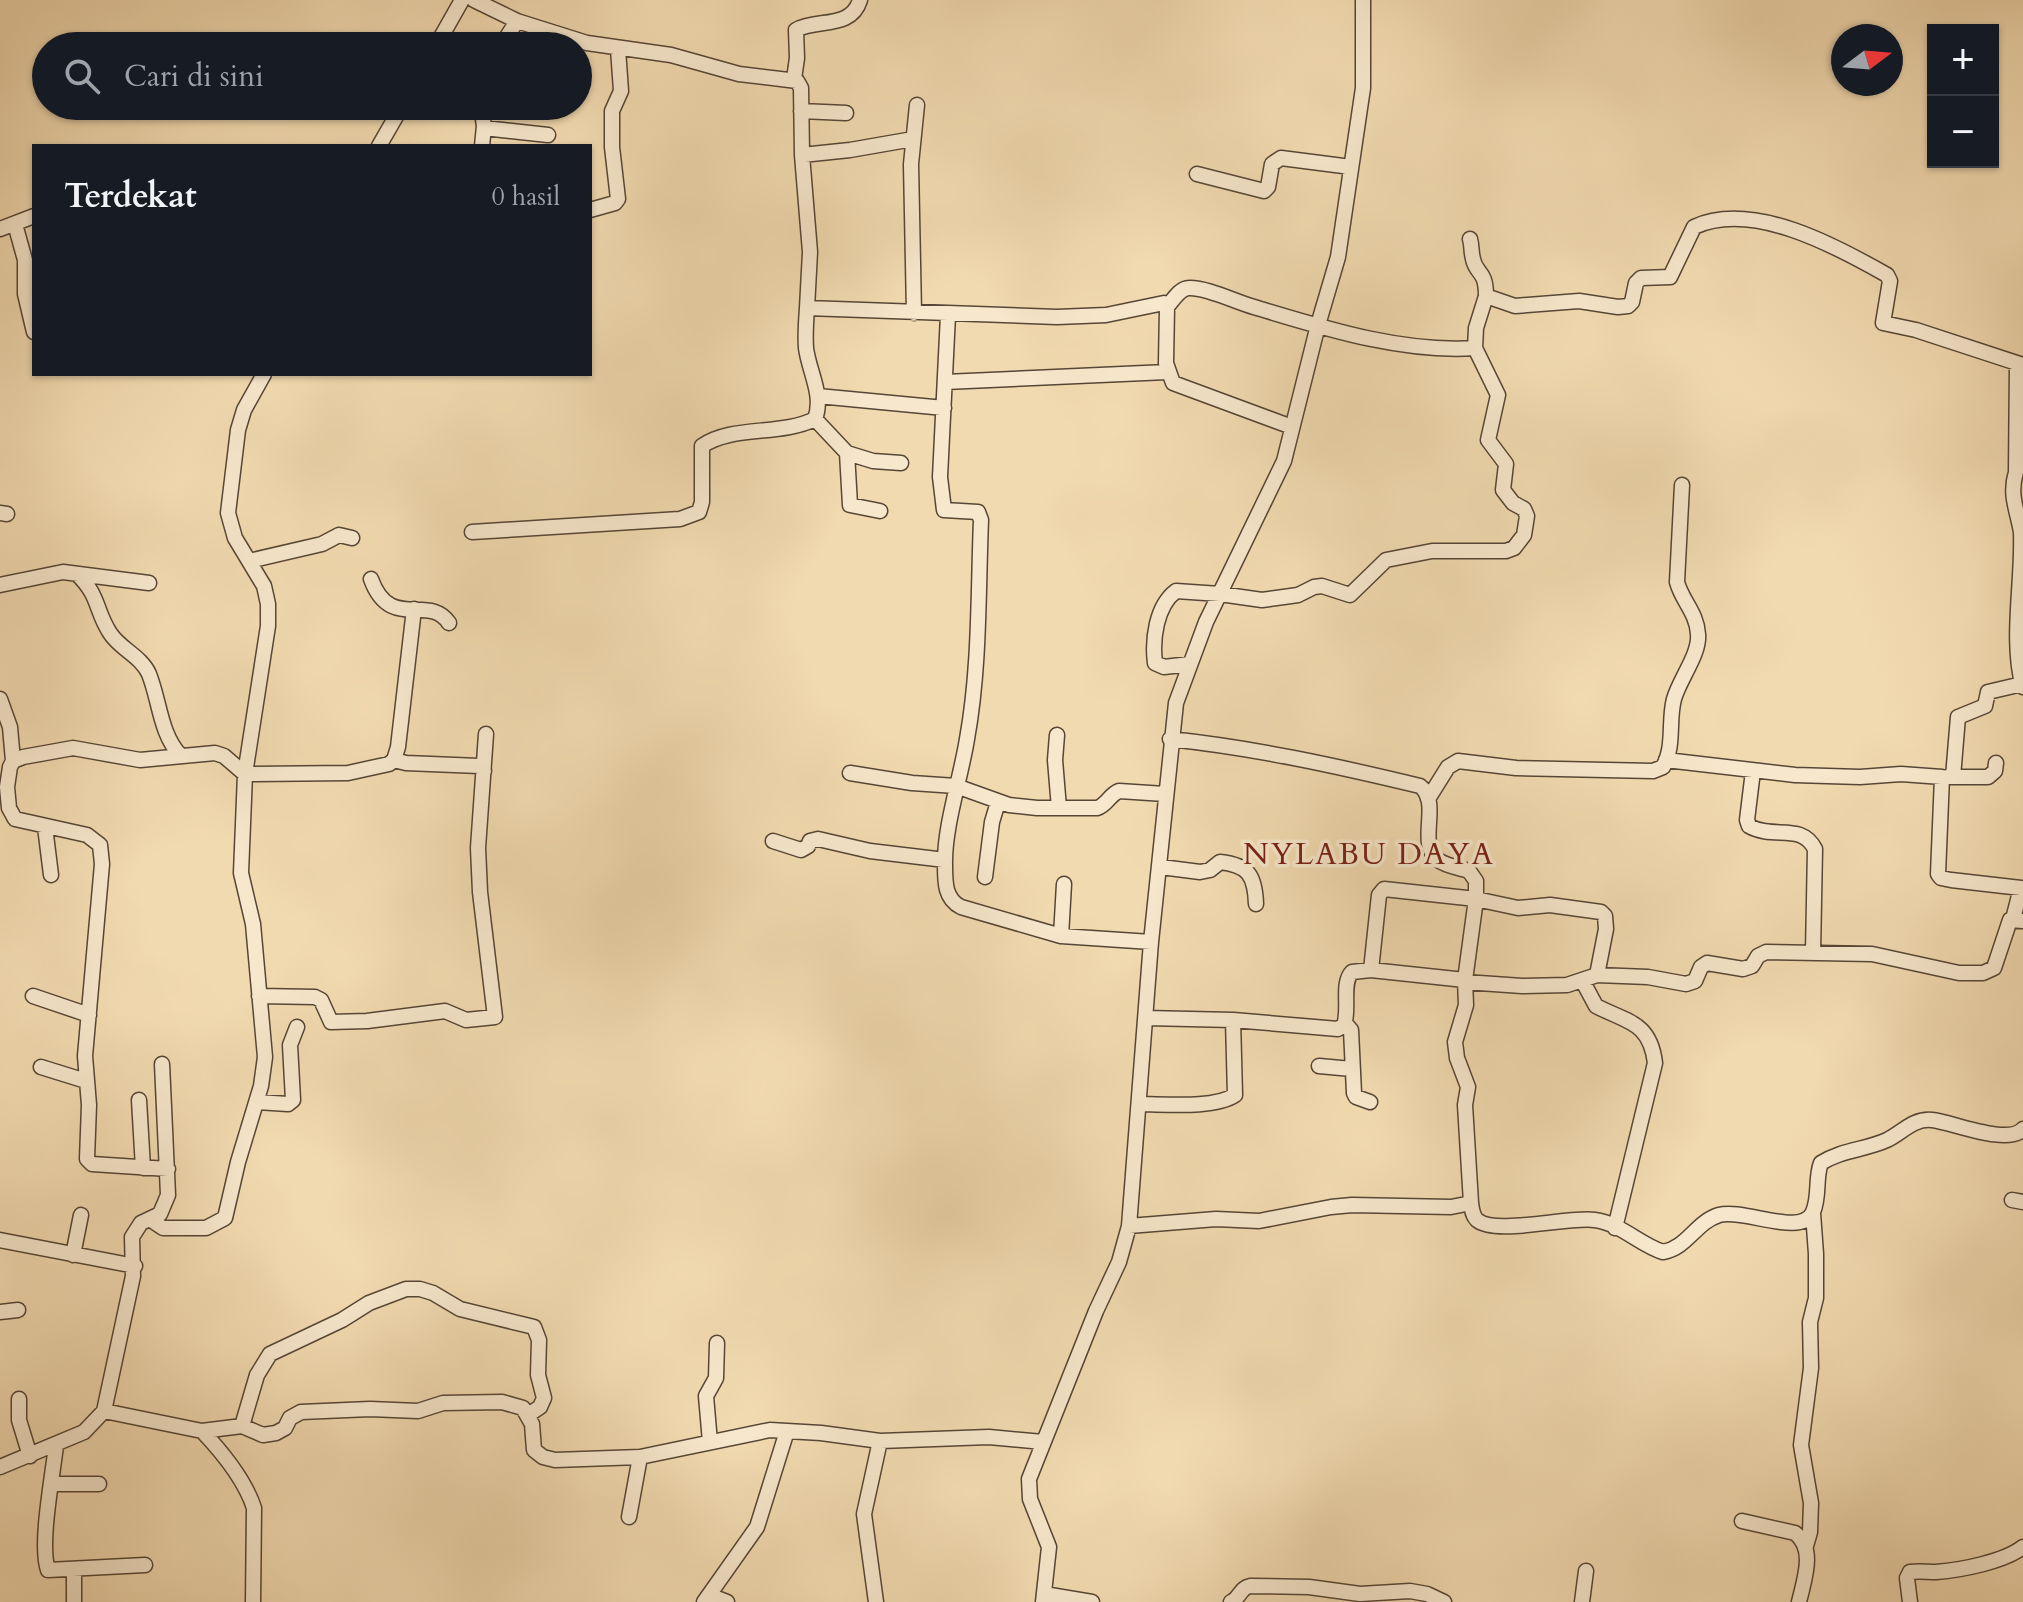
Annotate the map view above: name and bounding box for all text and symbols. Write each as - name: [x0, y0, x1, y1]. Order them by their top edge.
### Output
- north arrow: [1831, 24, 1903, 96]
- map controls: [1927, 24, 1999, 168]
- button: +: [1927, 24, 1999, 96]
- search box: [32, 32, 592, 120]
- icon: search: [60, 54, 104, 98]
- text: Cari di sini: [124, 56, 264, 97]
- button: −: [1927, 96, 1999, 168]
- text: Terdekat: [64, 173, 197, 219]
- text: 0 hasil: [492, 179, 560, 214]
- district label: NYLABU DAYA: [1243, 834, 1495, 875]

